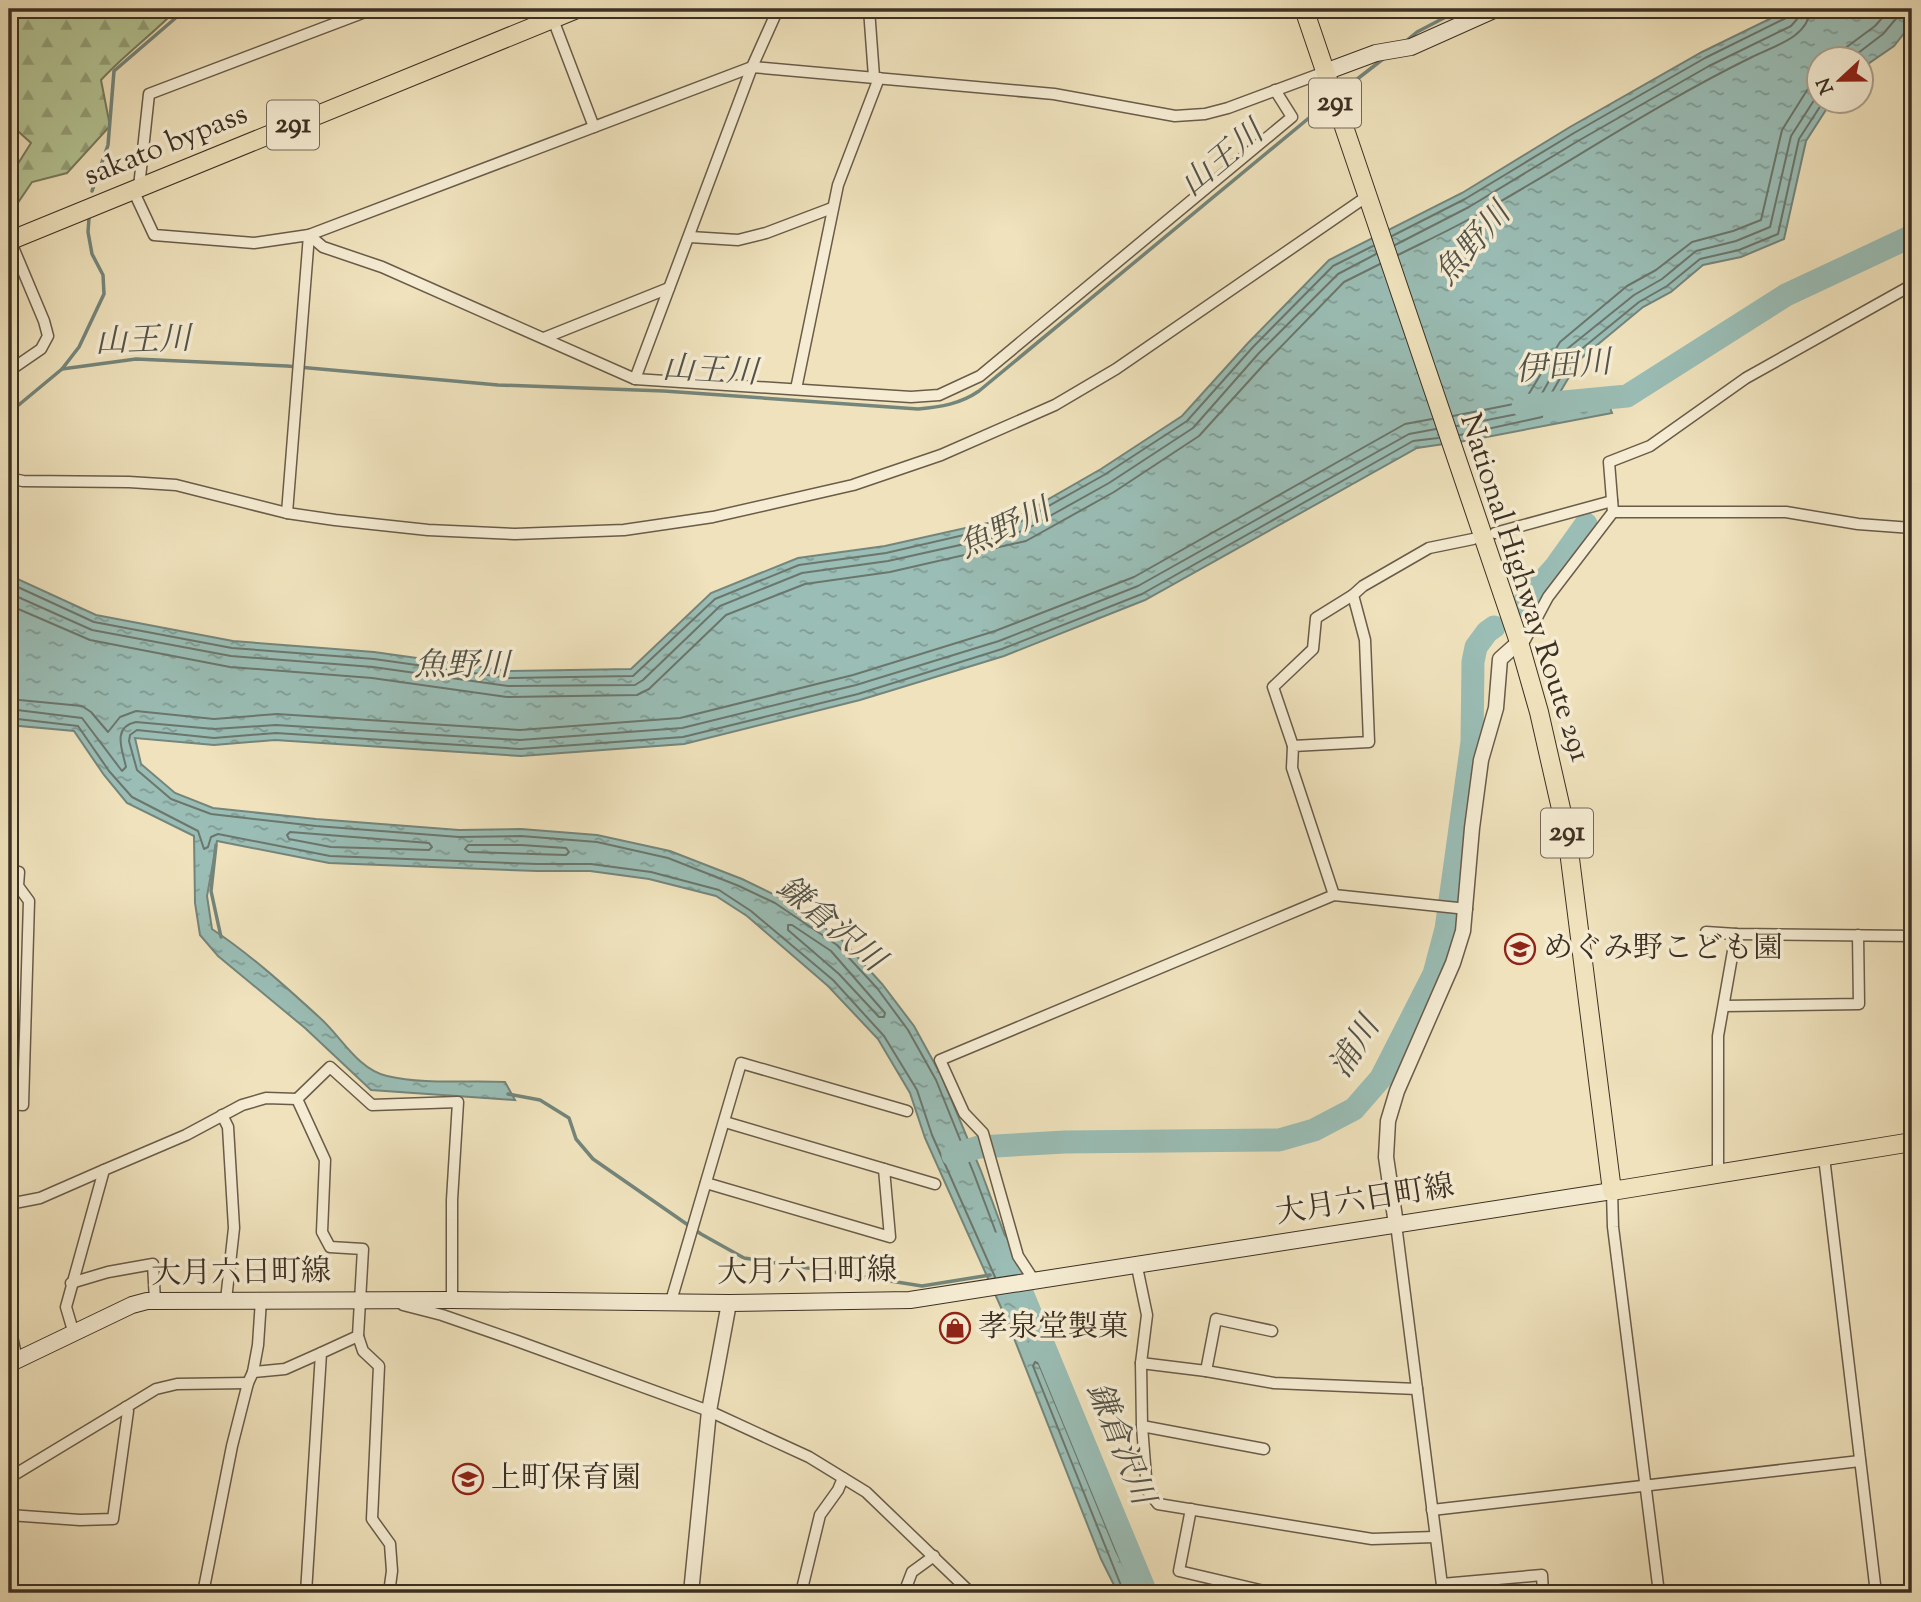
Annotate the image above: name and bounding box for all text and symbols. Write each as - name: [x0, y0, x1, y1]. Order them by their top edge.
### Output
- north arrow: [1806, 46, 1876, 116]
- text: N: [1811, 73, 1842, 98]
- road number: 291: [1309, 78, 1361, 128]
- street label: sakato bypass: [78, 94, 254, 198]
- road number: 291: [267, 100, 319, 150]
- water label: 山王川: [1171, 110, 1277, 208]
- water label: 魚野川: [1425, 191, 1525, 296]
- water label: 山王川: [94, 317, 195, 367]
- water label: 伊田川: [1513, 341, 1616, 395]
- water label: 山王川: [661, 347, 762, 398]
- street label: National Highway Route 291: [1447, 408, 1601, 768]
- water label: 魚野川: [952, 488, 1061, 571]
- water label: 魚野川: [414, 644, 513, 690]
- road number: 291: [1541, 808, 1593, 858]
- water label: 鎌倉沢川: [766, 866, 896, 986]
- place label: めぐみ野こども園: [1543, 928, 1783, 971]
- school or university icon: めぐみ野こども園: [1503, 932, 1537, 966]
- water label: 浦川: [1320, 1006, 1394, 1087]
- street label: 大月六日町線: [1273, 1166, 1457, 1236]
- street label: 大月六日町線: [717, 1250, 897, 1296]
- street label: 大月六日町線: [151, 1251, 331, 1297]
- place label: 孝泉堂製菓: [978, 1307, 1128, 1350]
- shop icon: 孝泉堂製菓: [938, 1311, 972, 1345]
- water label: 鎌倉沢川: [1074, 1376, 1165, 1515]
- place label: 上町保育園: [491, 1458, 641, 1501]
- school or university icon: 上町保育園: [451, 1462, 485, 1496]

